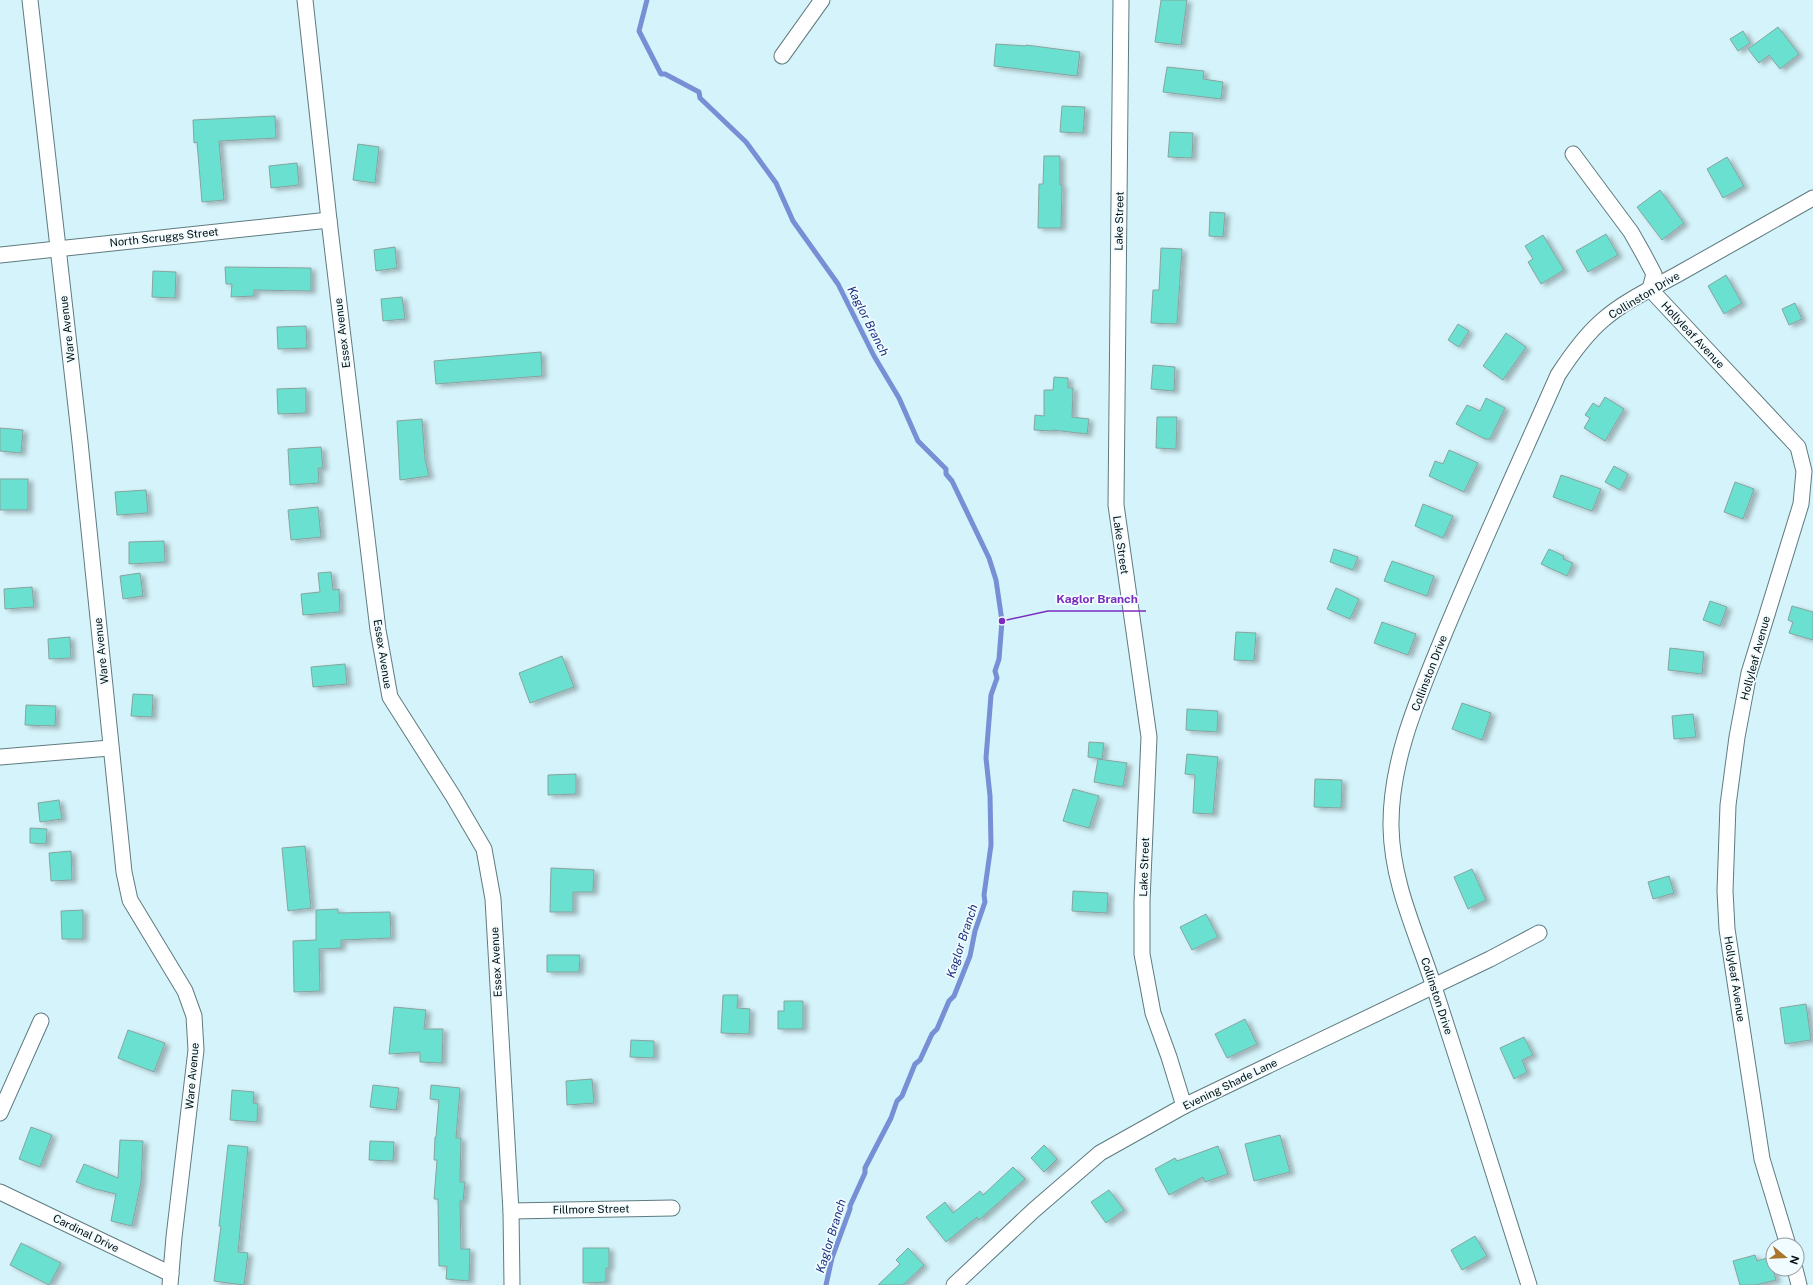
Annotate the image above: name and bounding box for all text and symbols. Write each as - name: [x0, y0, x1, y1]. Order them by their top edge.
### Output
- street label: Lake Street: [1112, 191, 1126, 251]
- street label: North Scruggs Street: [109, 225, 219, 249]
- street label: Collinston Drive: [1606, 269, 1682, 321]
- water label: Kaglor Branch: [844, 284, 892, 359]
- street label: Ware Avenue: [57, 295, 77, 363]
- street label: Essex Avenue: [332, 297, 352, 369]
- street label: Hollyleaf Avenue: [1659, 299, 1727, 371]
- street label: Lake Street: [1111, 515, 1131, 575]
- callout: Kaglor Branch: [1048, 587, 1146, 611]
- text: Kaglor Branch: [1056, 592, 1138, 606]
- street label: Hollyleaf Avenue: [1738, 615, 1772, 701]
- street label: Ware Avenue: [92, 617, 110, 685]
- street label: Essex Avenue: [372, 618, 394, 690]
- street label: Collinston Drive: [1409, 633, 1449, 713]
- street label: Lake Street: [1137, 837, 1151, 897]
- water label: Kaglor Branch: [943, 902, 981, 980]
- street label: Essex Avenue: [488, 927, 504, 997]
- street label: Hollyleaf Avenue: [1722, 935, 1748, 1023]
- street label: Collinston Drive: [1419, 956, 1455, 1036]
- street label: Ware Avenue: [183, 1042, 201, 1110]
- street label: Evening Shade Lane: [1181, 1056, 1279, 1112]
- water label: Kaglor Branch: [813, 1197, 849, 1275]
- street label: Fillmore Street: [553, 1202, 629, 1216]
- street label: Cardinal Drive: [51, 1212, 121, 1254]
- north arrow: [1765, 1237, 1805, 1277]
- text: N: [1787, 1254, 1802, 1266]

